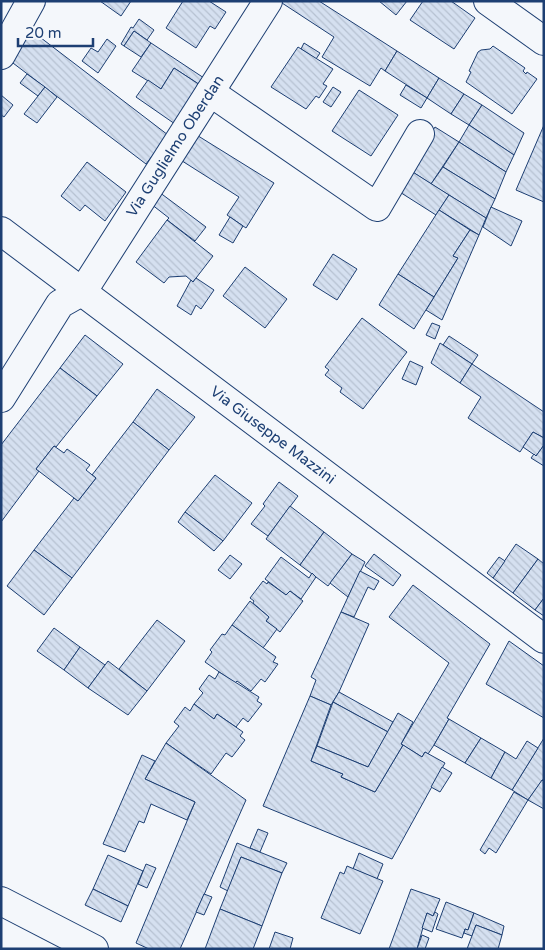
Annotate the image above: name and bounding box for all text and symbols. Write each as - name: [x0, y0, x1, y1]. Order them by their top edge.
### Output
- scale bar: [18, 15, 92, 47]
- text: 20 m: [25, 24, 62, 42]
- street label: Via Guglielmo Oberdan: [122, 72, 228, 220]
- street label: Via Giuseppe Mazzini: [207, 382, 339, 488]

